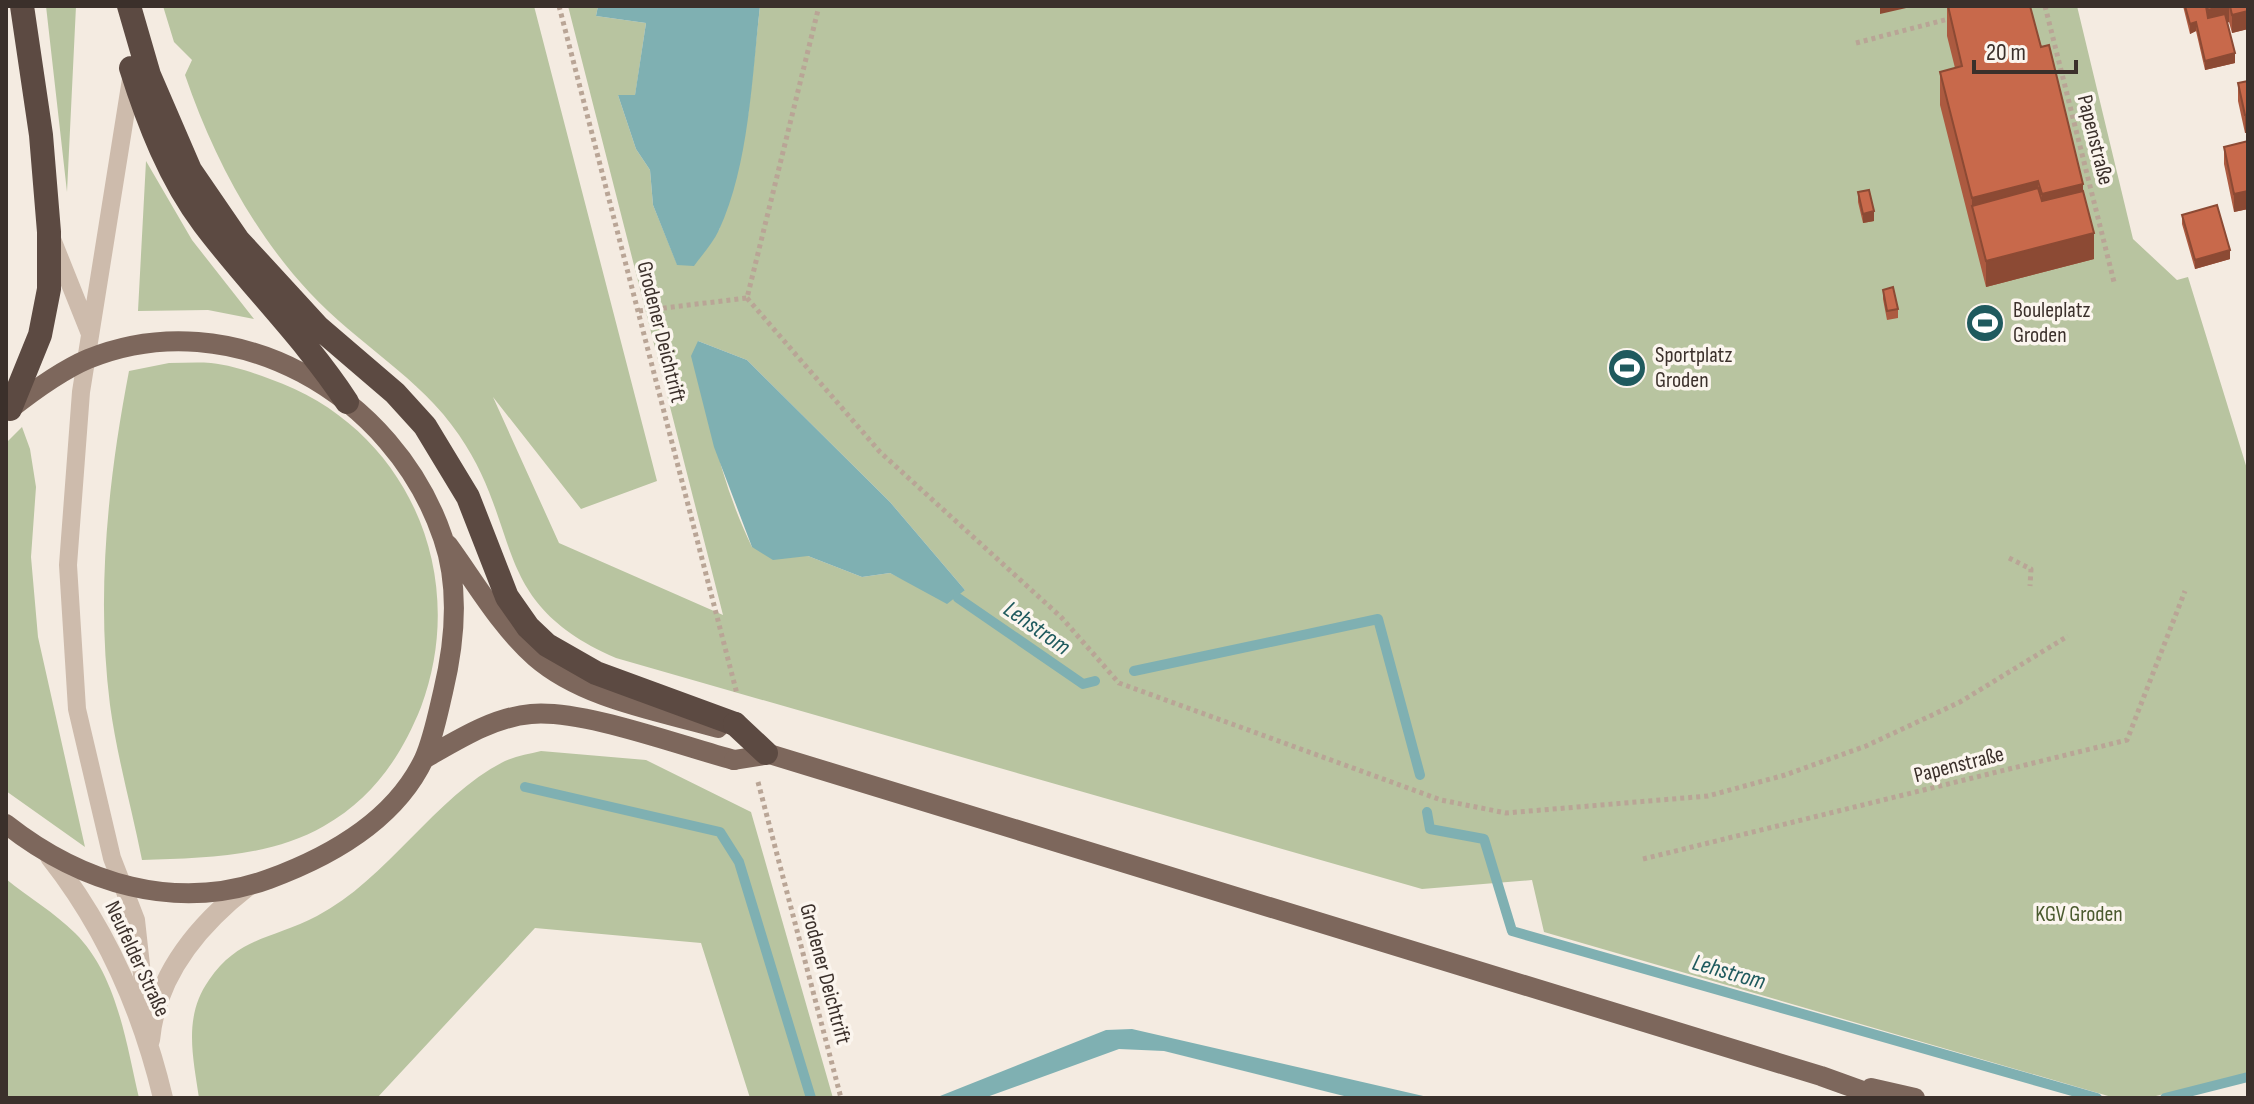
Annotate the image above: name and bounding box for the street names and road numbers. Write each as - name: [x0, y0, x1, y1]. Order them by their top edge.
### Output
- street label: Papenstraße: [2071, 92, 2119, 188]
- street label: Grodener Deichtrift: [630, 259, 692, 406]
- street label: Papenstraße: [1911, 741, 2007, 789]
- street label: Neufelder Straße: [98, 897, 176, 1021]
- street label: Grodener Deichtrift: [793, 901, 857, 1048]

